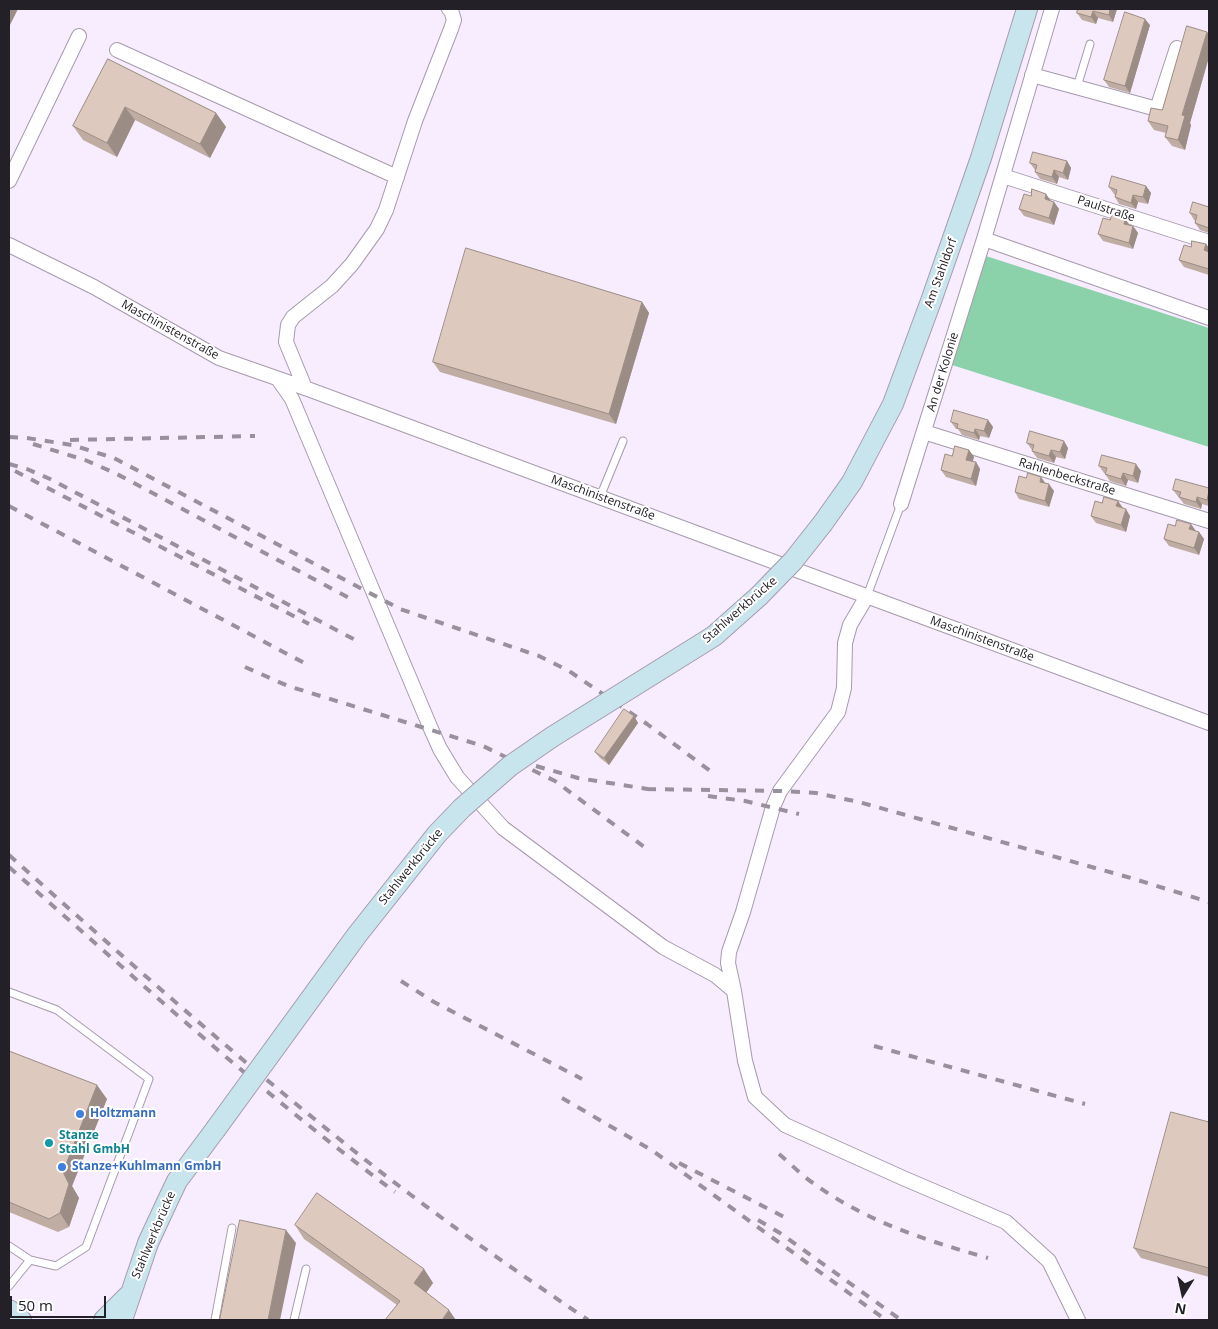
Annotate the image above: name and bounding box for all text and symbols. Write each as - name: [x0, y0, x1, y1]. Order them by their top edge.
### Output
- street label: Paulstraße: [1075, 193, 1137, 225]
- street label: Am Stahldorf: [922, 236, 960, 310]
- street label: Maschinistenstraße: [119, 297, 221, 363]
- street label: An der Kolonie: [924, 331, 962, 413]
- street label: Rahlenbeckstraße: [1017, 455, 1117, 499]
- street label: Maschinistenstraße: [549, 472, 657, 524]
- street label: Stahlwerkbrücke: [700, 574, 780, 646]
- street label: Maschinistenstraße: [928, 613, 1036, 665]
- street label: Stahlwerkbrücke: [376, 826, 446, 908]
- place label: Holtzmann: [90, 1107, 156, 1121]
- marker: Holtzmann: [74, 1108, 86, 1120]
- place label: Stanze Stahl GmbH: [59, 1129, 130, 1157]
- marker: Stanze Stahl GmbH: [43, 1137, 55, 1149]
- place label: Stanze+Kuhlmann GmbH: [72, 1160, 221, 1174]
- marker: Stanze+Kuhlmann GmbH: [56, 1161, 68, 1173]
- street label: Stahlwerkbrücke: [129, 1189, 179, 1281]
- north arrow: [1158, 1269, 1208, 1319]
- scale bar: [12, 1286, 109, 1318]
- text: 50 m: [18, 1295, 53, 1315]
- text: N: [1173, 1299, 1188, 1320]

